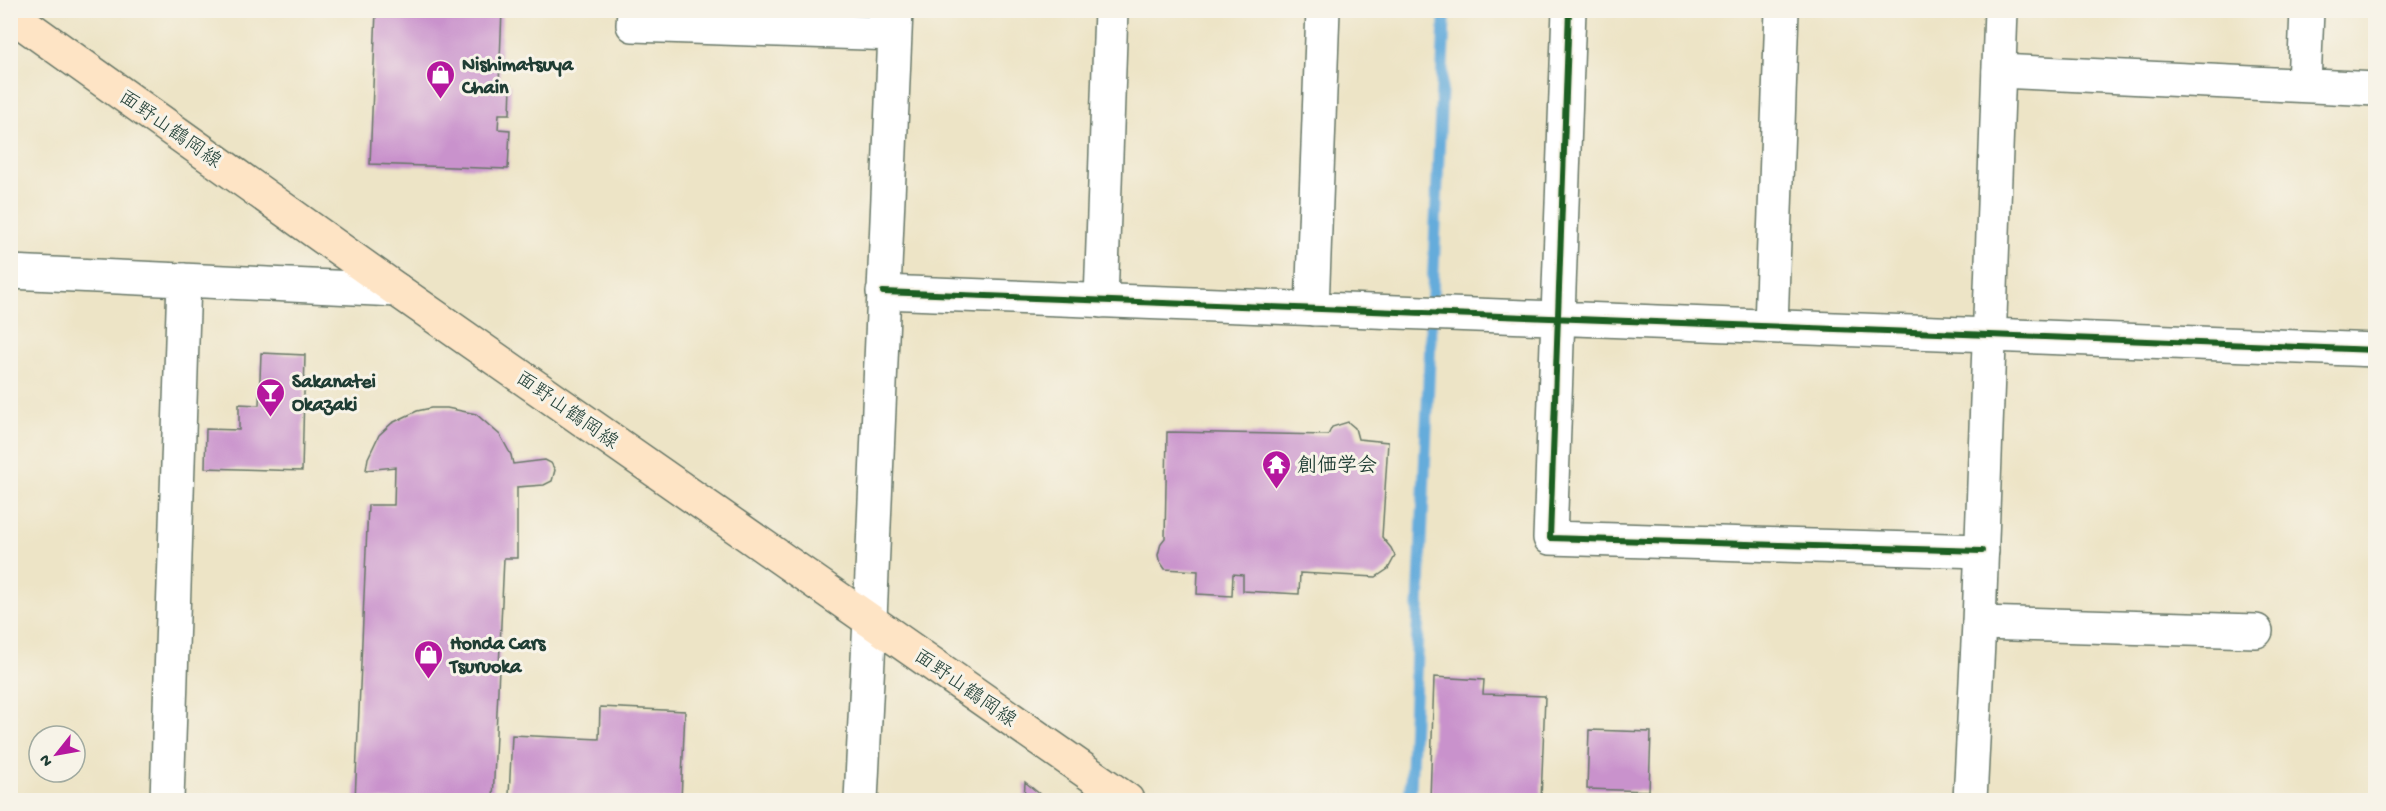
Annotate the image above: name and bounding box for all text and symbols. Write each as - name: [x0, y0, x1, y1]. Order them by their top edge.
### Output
- place label: Nishimatsuya Chain: [461, 55, 574, 101]
- shop icon: Nishimatsuya Chain: [425, 58, 457, 100]
- street label: 面野山鶴岡線: [113, 85, 226, 175]
- street label: 面野山鶴岡線: [510, 366, 623, 456]
- place label: Sakanatei Okazaki: [292, 372, 376, 418]
- bar icon: Sakanatei Okazaki: [255, 376, 287, 418]
- temple icon: 創価学会: [1260, 448, 1292, 490]
- place label: 創価学会: [1297, 454, 1377, 479]
- place label: Honda Cars Tsuruoka: [448, 634, 547, 680]
- shop icon: Honda Cars Tsuruoka: [413, 638, 445, 680]
- street label: 面野山鶴岡線: [908, 644, 1021, 734]
- north arrow: [27, 724, 87, 784]
- text: N: [36, 750, 58, 769]

